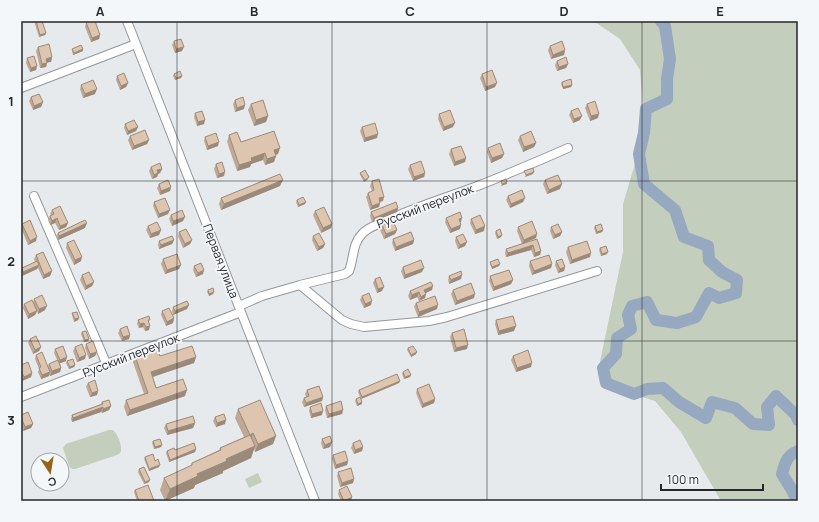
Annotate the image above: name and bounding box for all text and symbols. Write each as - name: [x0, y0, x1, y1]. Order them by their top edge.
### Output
- text: A: [96, 2, 105, 20]
- text: B: [250, 2, 258, 20]
- text: C: [405, 2, 415, 20]
- text: D: [559, 2, 569, 20]
- text: E: [716, 2, 724, 20]
- text: 1: [8, 92, 14, 110]
- street label: Русский переулок: [374, 179, 477, 232]
- street label: Первая улица: [199, 221, 243, 301]
- text: 2: [7, 252, 15, 270]
- street label: Русский переулок: [80, 328, 183, 381]
- text: 3: [7, 411, 15, 429]
- north arrow: [30, 452, 70, 492]
- scale bar: [661, 466, 763, 492]
- text: 100 m: [667, 471, 699, 488]
- text: С: [47, 474, 58, 490]

